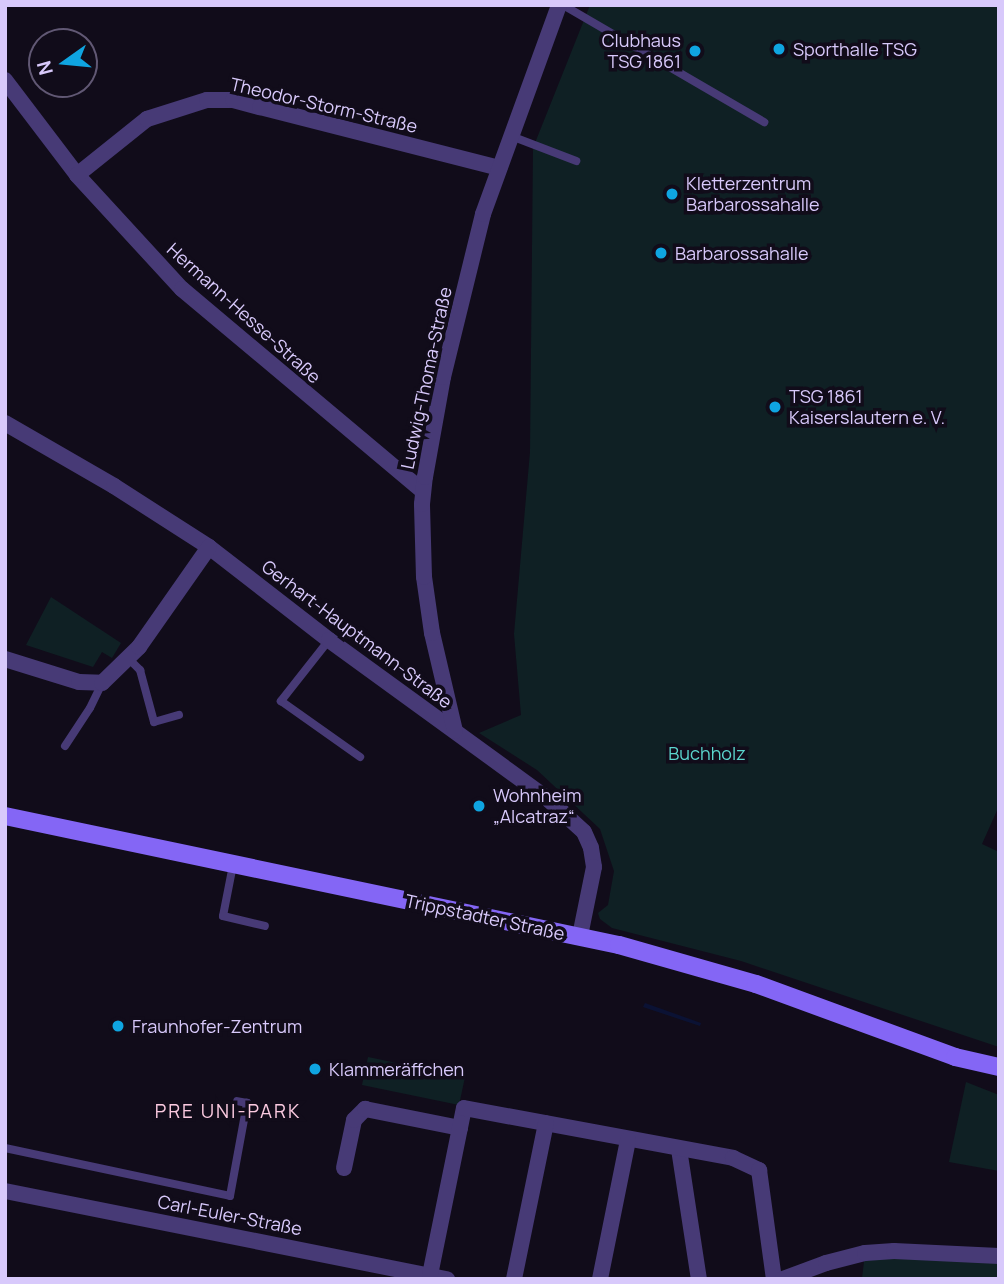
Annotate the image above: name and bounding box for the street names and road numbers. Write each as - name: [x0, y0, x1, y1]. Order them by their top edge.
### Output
- street label: Theodor-Storm-Straße: [228, 73, 420, 137]
- street label: Hermann-Hesse-Straße: [163, 238, 325, 388]
- street label: Ludwig-Thoma-Straße: [396, 285, 456, 471]
- street label: Gerhart-Hauptmann-Straße: [258, 555, 456, 713]
- street label: Trippstadter Straße: [403, 890, 567, 944]
- street label: Carl-Euler-Straße: [156, 1190, 304, 1240]

